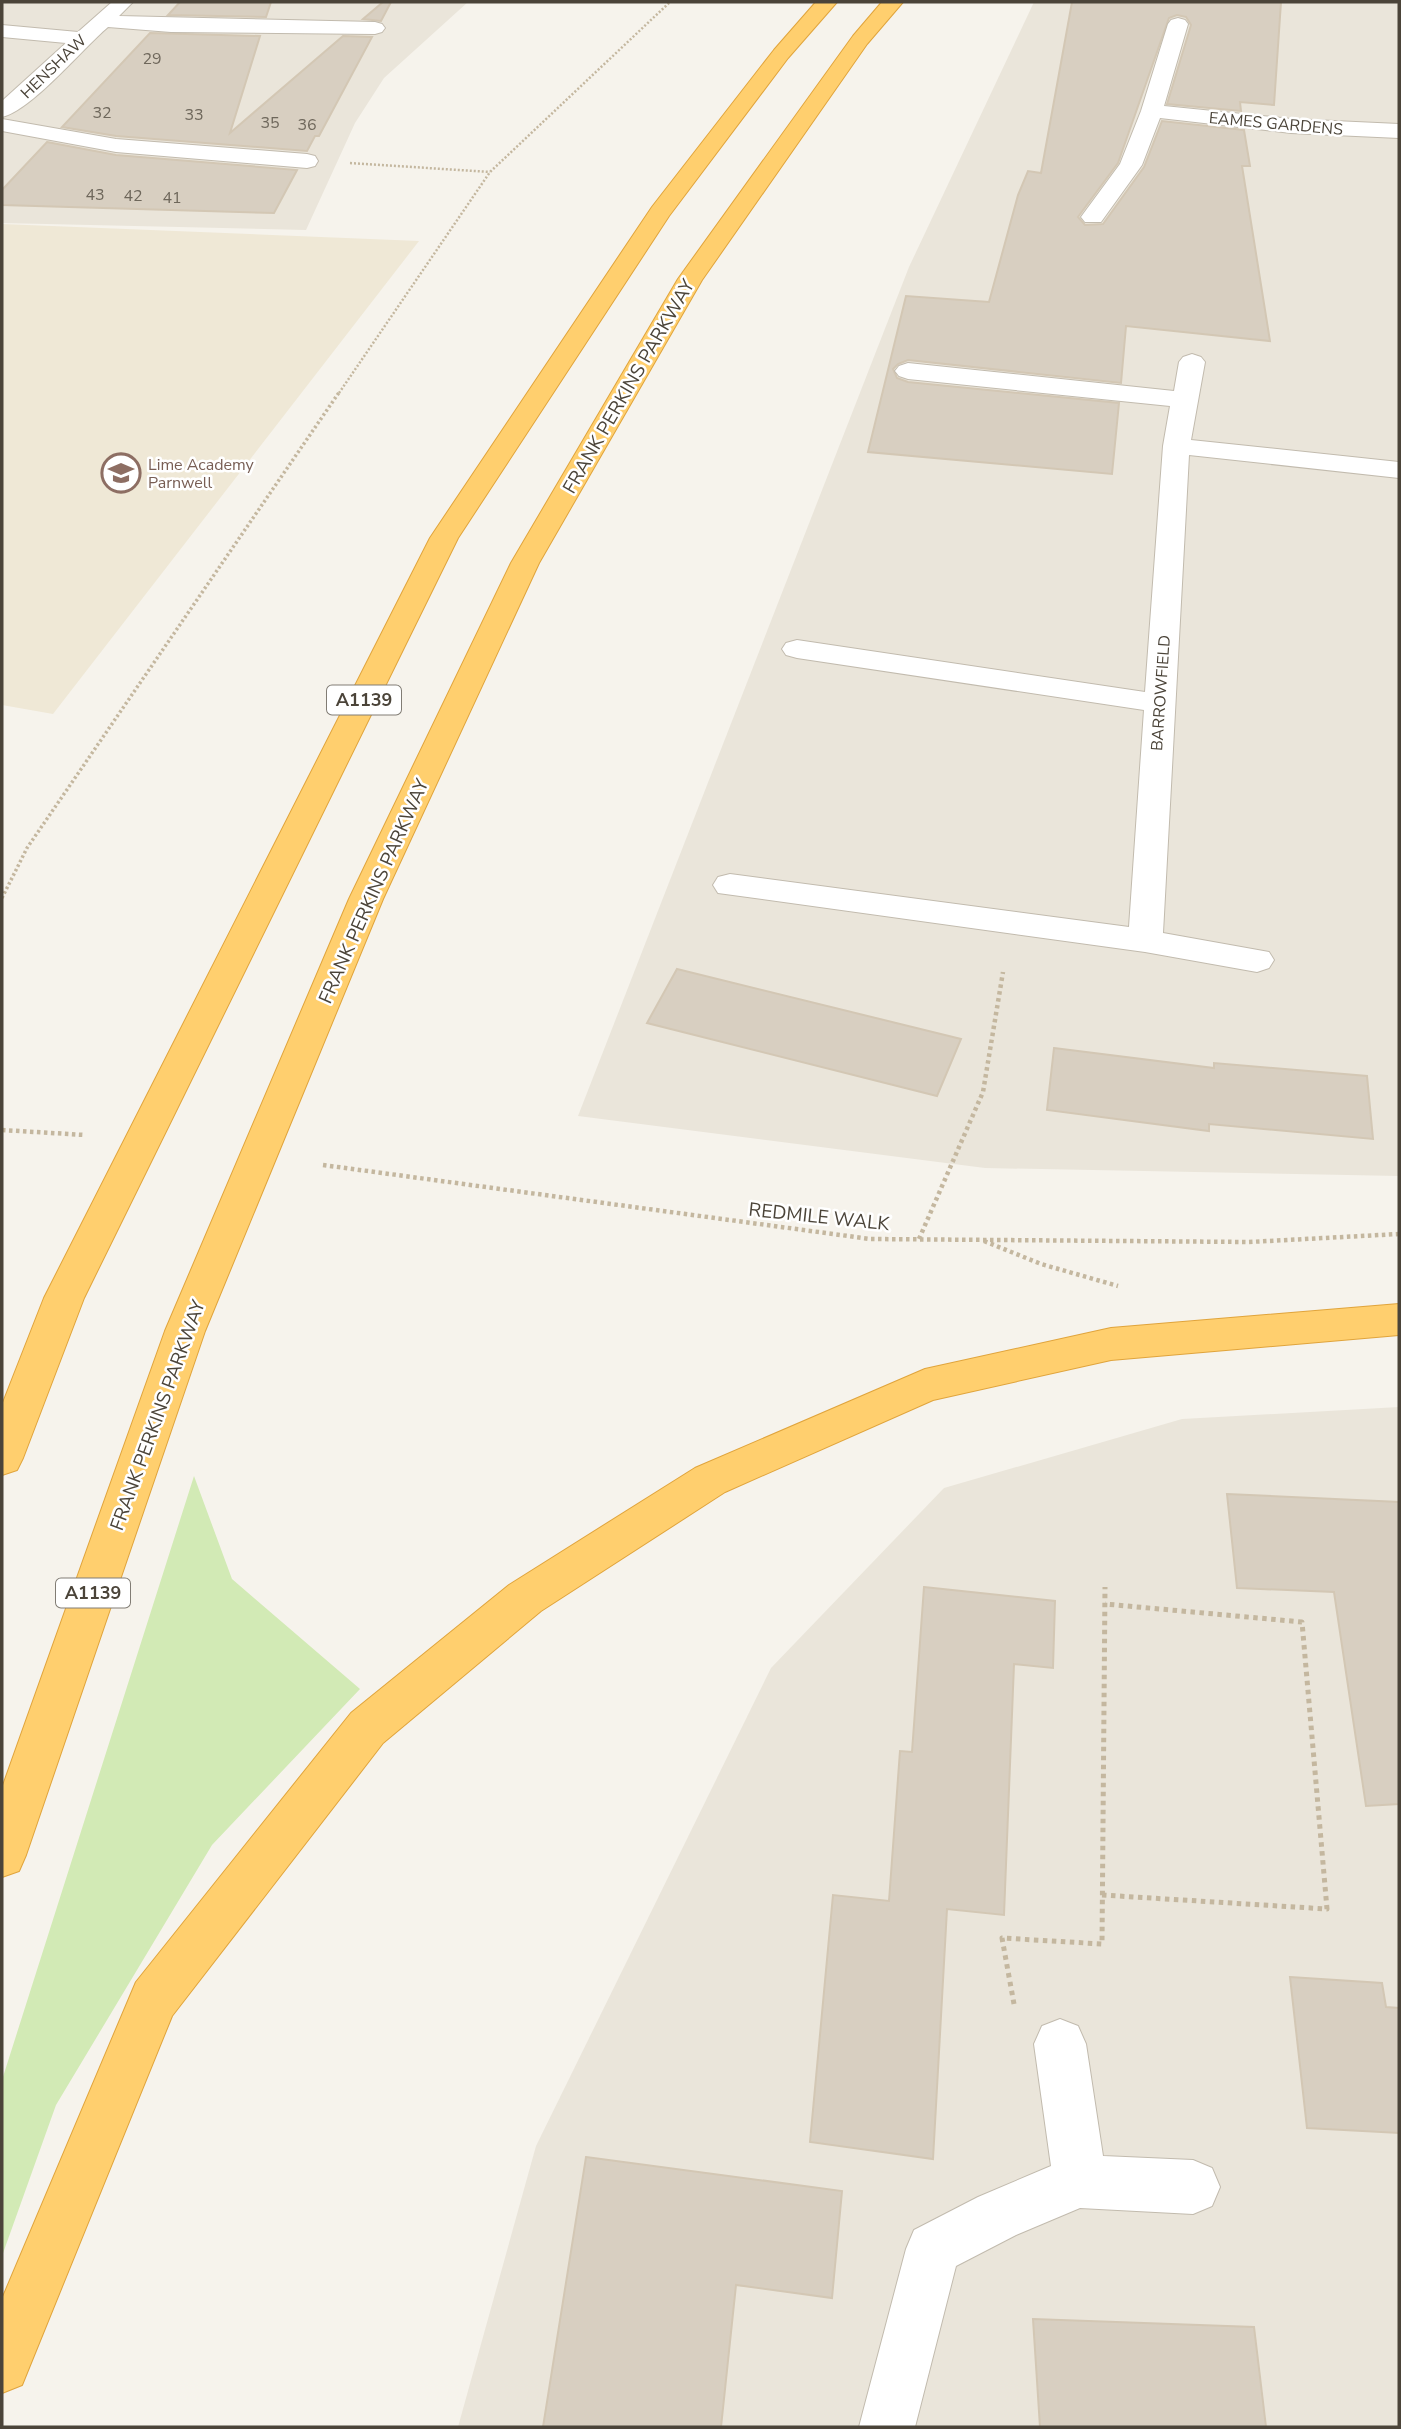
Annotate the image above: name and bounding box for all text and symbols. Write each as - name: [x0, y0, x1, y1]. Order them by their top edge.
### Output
- street label: HENSHAW: [16, 29, 92, 104]
- house number: 29: [142, 48, 162, 70]
- house number: 32: [92, 102, 112, 124]
- house number: 33: [184, 104, 204, 126]
- street label: EAMES GARDENS: [1208, 107, 1344, 141]
- house number: 35: [260, 112, 280, 134]
- house number: 36: [297, 114, 317, 136]
- house number: 43: [85, 184, 105, 206]
- house number: 42: [123, 185, 143, 207]
- house number: 41: [162, 187, 182, 209]
- street label: FRANK PERKINS PARKWAY: [557, 274, 701, 498]
- school or university icon: Lime Academy Parnwell: [100, 452, 142, 494]
- place label: Lime Academy Parnwell: [148, 454, 255, 494]
- street label: BARROWFIELD: [1146, 634, 1176, 752]
- road number: A1139: [327, 686, 401, 714]
- street label: FRANK PERKINS PARKWAY: [313, 774, 436, 1008]
- street label: REDMILE WALK: [747, 1197, 892, 1237]
- street label: FRANK PERKINS PARKWAY: [104, 1296, 212, 1534]
- road number: A1139: [56, 1578, 130, 1608]

